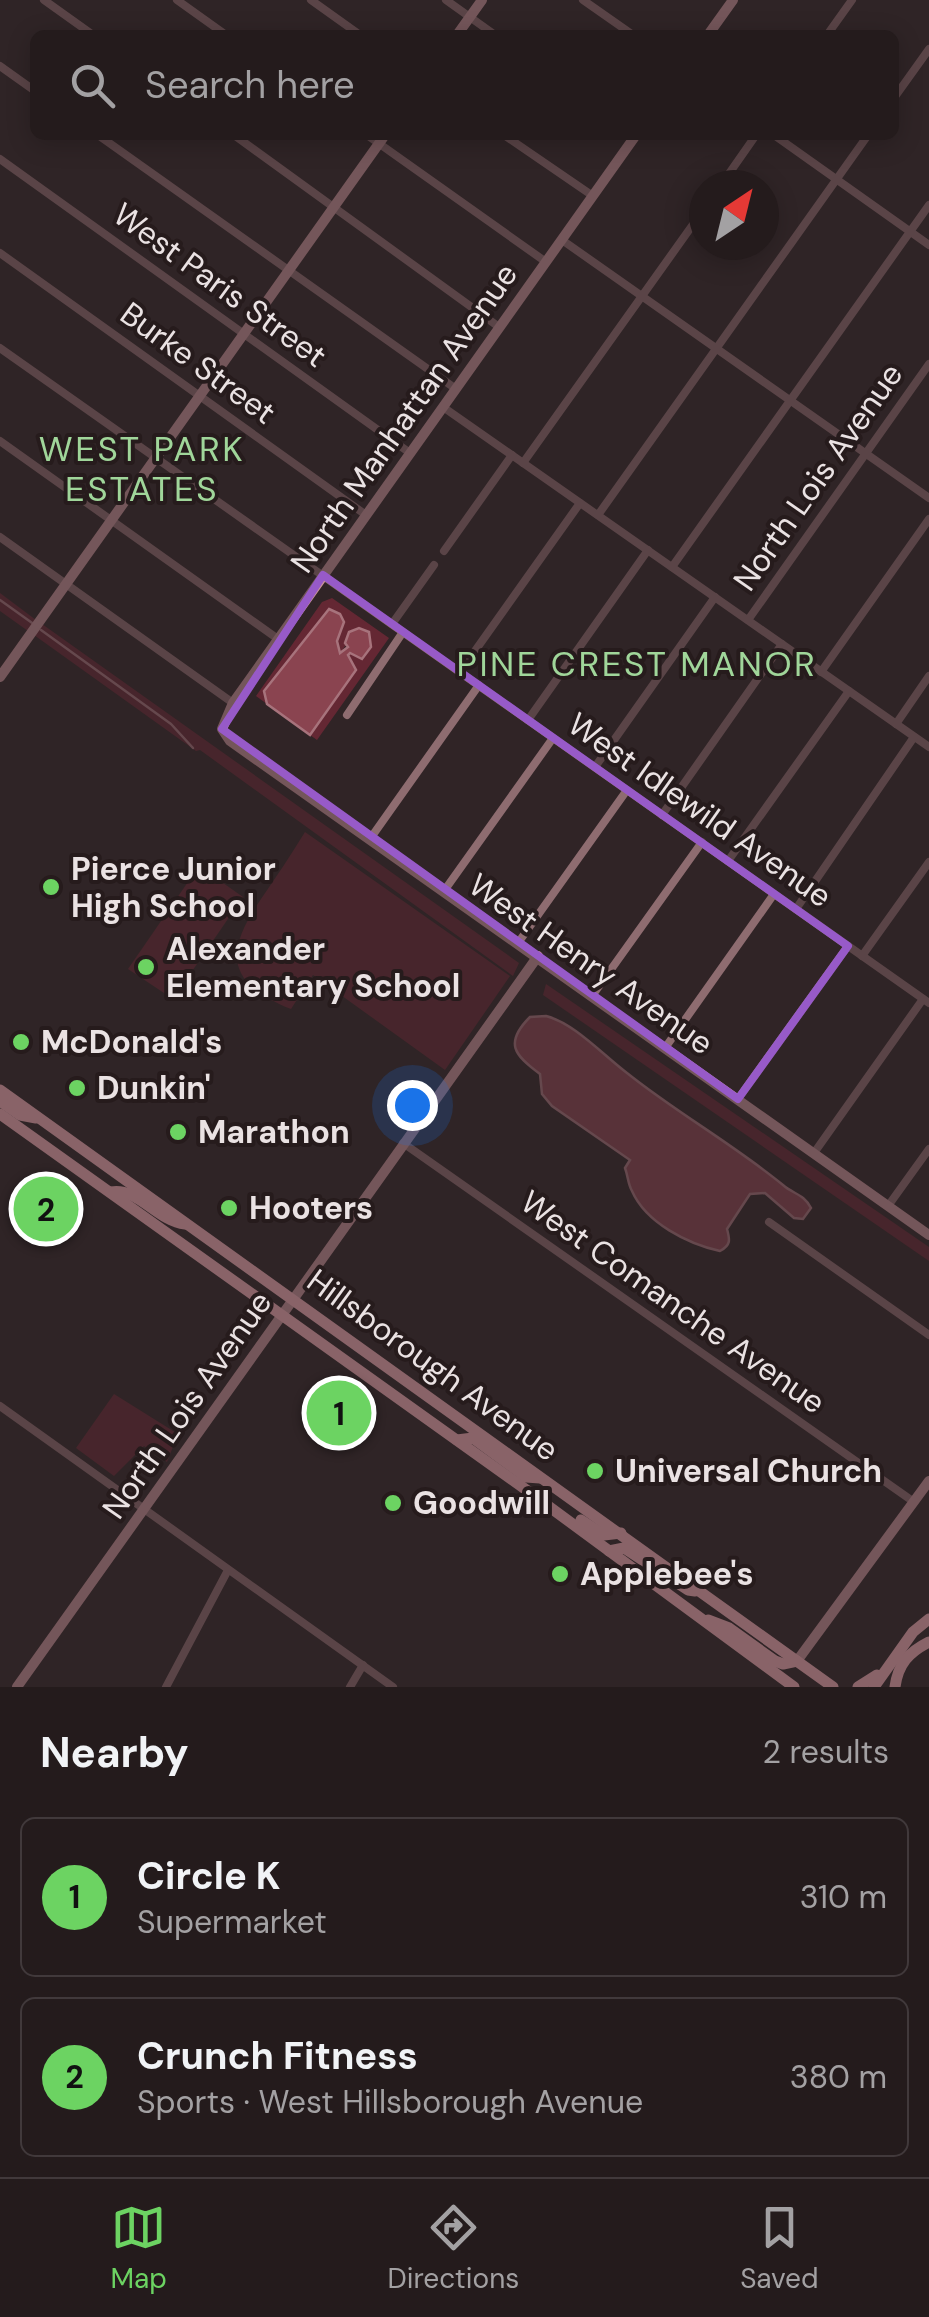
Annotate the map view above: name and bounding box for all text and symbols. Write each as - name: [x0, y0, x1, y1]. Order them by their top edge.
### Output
- search box: [30, 30, 899, 140]
- icon: search: [65, 58, 120, 113]
- text: Search here: [145, 60, 355, 110]
- north arrow: [689, 170, 779, 260]
- street label: West Paris Street: [105, 193, 335, 377]
- street label: North Manhattan Avenue: [281, 255, 527, 581]
- street label: Burke Street: [112, 293, 284, 433]
- street label: North Lois Avenue: [724, 355, 912, 599]
- district label: WEST PARK ESTATES: [39, 426, 245, 512]
- district label: PINE CREST MANOR: [457, 641, 817, 687]
- street label: West Idlewild Avenue: [560, 703, 840, 917]
- place label: Pierce Junior High School: [71, 848, 276, 927]
- street label: West Henry Avenue: [461, 864, 721, 1064]
- marker: Pierce Junior High School: [40, 876, 62, 898]
- place label: Alexander Elementary School: [166, 928, 460, 1007]
- marker: Alexander Elementary School: [135, 956, 157, 978]
- place label: McDonald's: [41, 1021, 222, 1063]
- marker: McDonald's: [10, 1031, 32, 1053]
- place label: Dunkin': [97, 1067, 211, 1109]
- marker: Dunkin': [66, 1077, 88, 1099]
- your location: [387, 1080, 438, 1131]
- place label: Marathon: [198, 1111, 350, 1153]
- marker: Marathon: [167, 1121, 189, 1143]
- pin: 2: [13, 1172, 78, 1246]
- street label: West Comanche Avenue: [513, 1181, 833, 1423]
- place label: Hooters: [249, 1187, 373, 1229]
- marker: Hooters: [218, 1197, 240, 1219]
- street label: Hillsborough Avenue: [299, 1260, 567, 1470]
- street label: North Lois Avenue: [93, 1283, 281, 1527]
- pin: 1: [306, 1376, 372, 1450]
- place label: Universal Church: [615, 1450, 882, 1492]
- marker: Universal Church: [584, 1460, 606, 1482]
- place label: Goodwill: [413, 1482, 550, 1524]
- marker: Goodwill: [382, 1492, 404, 1514]
- place label: Applebee's: [580, 1553, 754, 1595]
- marker: Applebee's: [549, 1563, 571, 1585]
- text: Nearby: [40, 1725, 189, 1780]
- text: 2 results: [763, 1731, 889, 1773]
- text: Circle K: [137, 1851, 281, 1901]
- text: 1: [69, 1876, 80, 1918]
- text: 310 m: [800, 1876, 887, 1918]
- text: Supermarket: [137, 1901, 327, 1943]
- text: Crunch Fitness: [137, 2031, 418, 2081]
- text: 2: [65, 2056, 84, 2098]
- text: 380 m: [790, 2056, 887, 2098]
- text: Sports · West Hillsborough Avenue: [137, 2081, 643, 2123]
- tab: Map: [110, 2200, 167, 2297]
- tab: Directions: [388, 2200, 519, 2297]
- tab: Saved: [740, 2200, 819, 2297]

